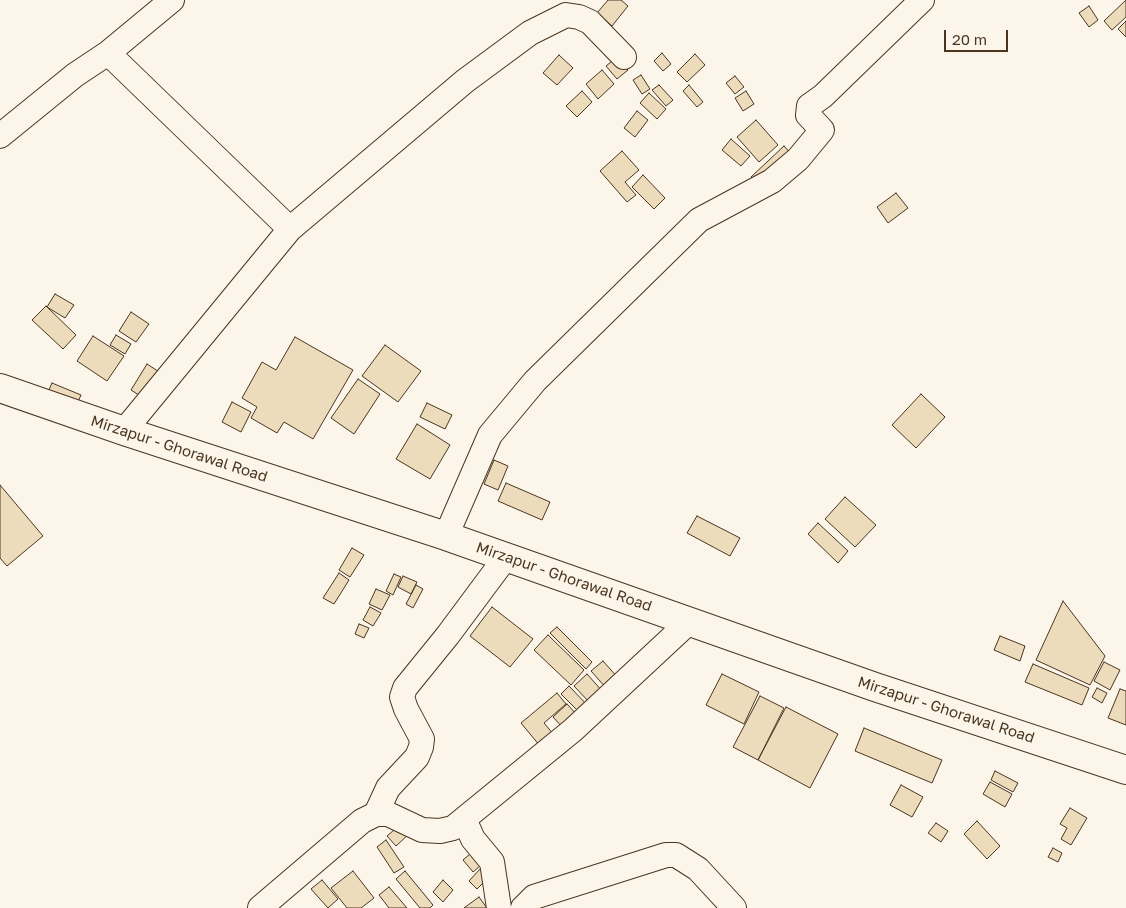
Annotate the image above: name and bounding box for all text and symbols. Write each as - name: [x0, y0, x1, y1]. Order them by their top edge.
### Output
- scale bar: [946, 20, 1010, 52]
- text: 20 m: [952, 30, 987, 48]
- street label: Mirzapur - Ghorawal Road: [88, 412, 270, 486]
- street label: Mirzapur - Ghorawal Road: [474, 538, 654, 616]
- street label: Mirzapur - Ghorawal Road: [855, 673, 1037, 747]

